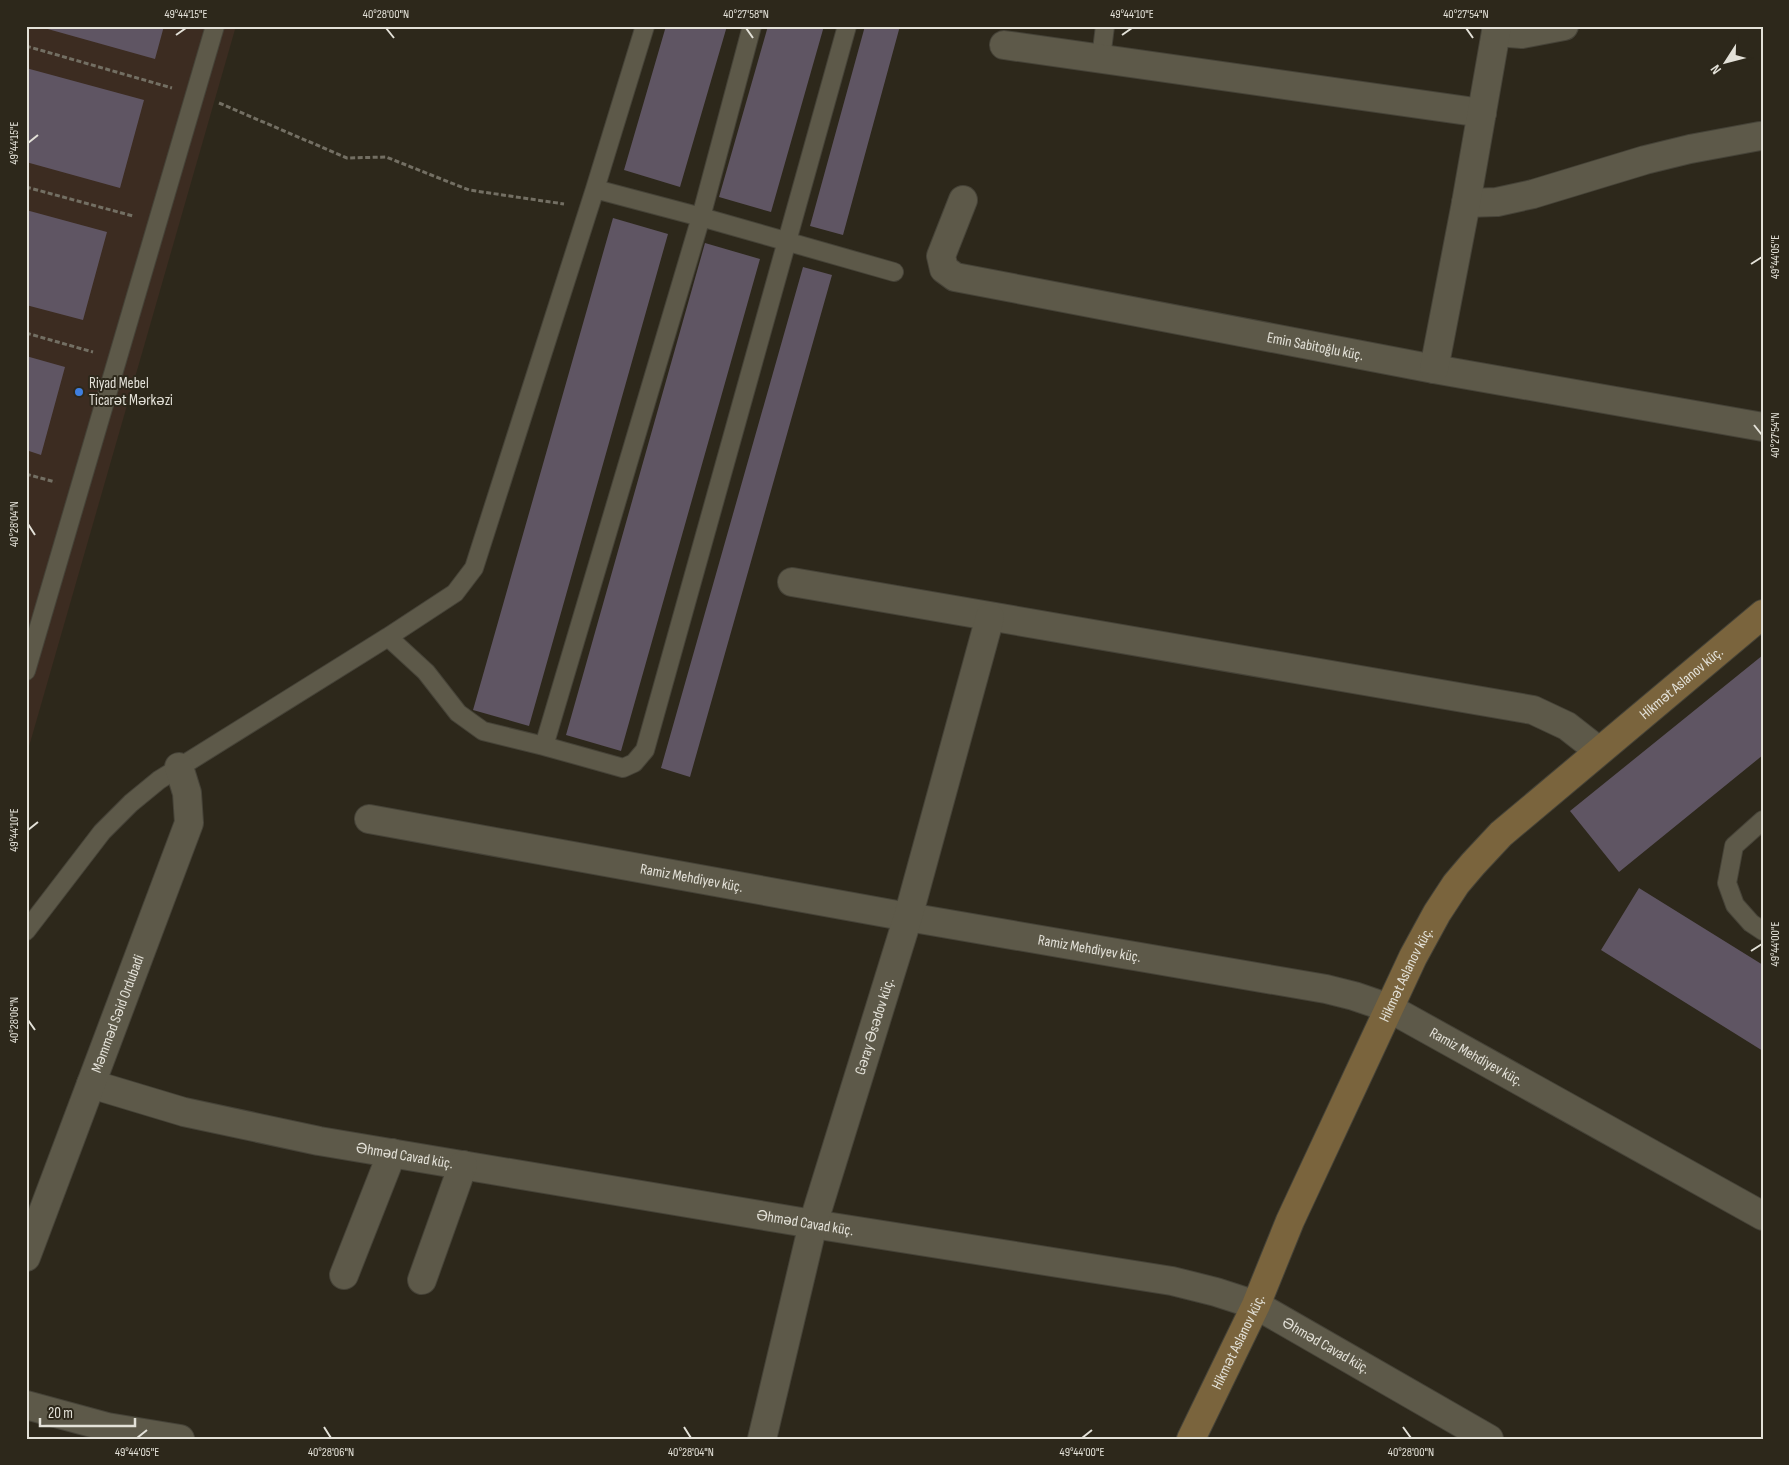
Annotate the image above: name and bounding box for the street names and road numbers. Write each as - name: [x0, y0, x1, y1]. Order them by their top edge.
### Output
- street label: Emin Sabitoğlu küç.: [1265, 328, 1365, 365]
- street label: Hikmət Aslanov küç.: [1635, 642, 1727, 723]
- street label: Ramiz Mehdiyev küç.: [639, 859, 745, 896]
- street label: Hikmət Aslanov küç.: [1375, 923, 1437, 1025]
- street label: Ramiz Mehdiyev küç.: [1037, 930, 1143, 966]
- street label: Məmməd Səid Ordubadi: [87, 952, 148, 1075]
- street label: Gəray Əsədov küç.: [850, 975, 898, 1077]
- street label: Ramiz Mehdiyev küç.: [1426, 1023, 1527, 1090]
- street label: Əhməd Cavad küç.: [355, 1138, 455, 1173]
- street label: Əhməd Cavad küç.: [755, 1205, 855, 1240]
- street label: Hikmət Aslanov küç.: [1207, 1291, 1269, 1393]
- street label: Əhməd Cavad küç.: [1279, 1313, 1374, 1378]

